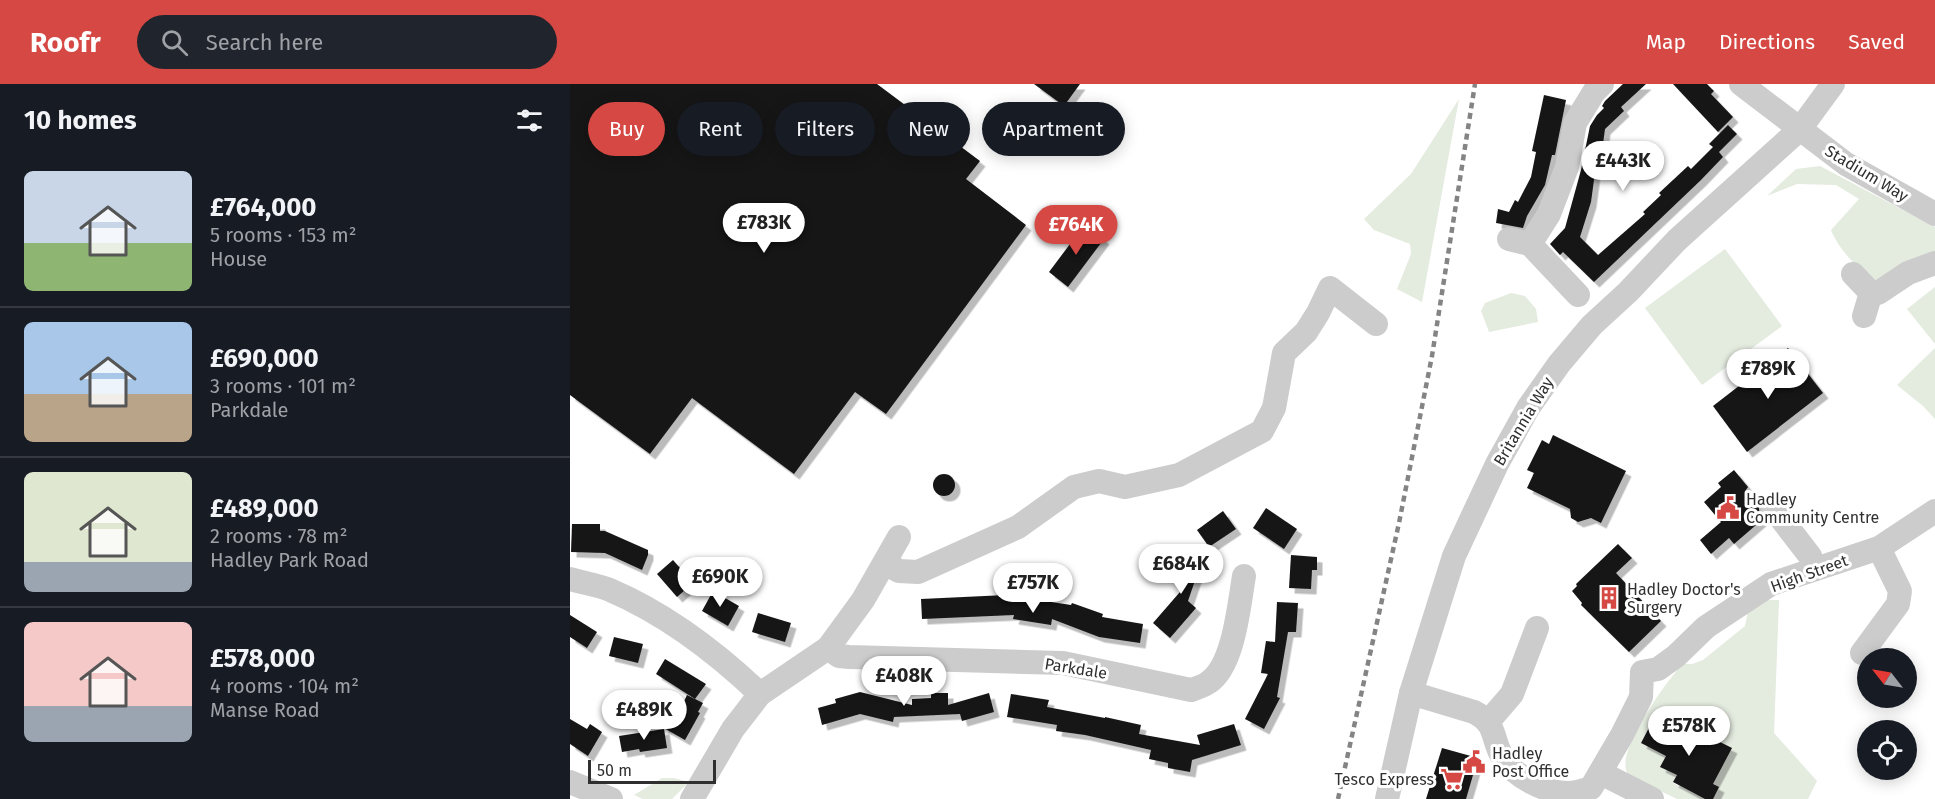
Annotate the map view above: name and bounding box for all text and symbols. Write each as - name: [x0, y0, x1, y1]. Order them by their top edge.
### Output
- search box: [137, 15, 557, 69]
- text: Roofr: [30, 26, 101, 59]
- icon: search: [158, 26, 191, 59]
- text: Search here: [206, 29, 323, 56]
- text: Map: [1646, 29, 1686, 55]
- text: Directions: [1719, 29, 1815, 55]
- text: Saved: [1848, 29, 1905, 55]
- chip: Buy: [588, 102, 665, 156]
- chip: Rent: [677, 102, 763, 156]
- chip: Filters: [775, 102, 875, 156]
- chip: New: [887, 102, 970, 156]
- chip: Apartment: [982, 102, 1125, 156]
- icon: filters: [513, 104, 546, 137]
- text: 10 homes: [24, 105, 137, 136]
- pin: £443K: [1581, 141, 1665, 192]
- street label: Stadium Way: [1822, 141, 1912, 206]
- text: £443K: [1595, 148, 1651, 172]
- text: £764,000: [210, 192, 317, 223]
- icon: home: [72, 195, 144, 267]
- pin: £783K: [722, 203, 806, 254]
- pin: £764K: [1034, 205, 1118, 256]
- text: £783K: [737, 210, 791, 234]
- text: £764K: [1048, 212, 1104, 236]
- text: 5 rooms · 153 m²: [210, 223, 357, 247]
- text: House: [210, 247, 267, 271]
- text: £690,000: [210, 343, 319, 374]
- icon: home: [72, 346, 144, 418]
- pin: £789K: [1726, 349, 1810, 400]
- text: £789K: [1741, 356, 1795, 380]
- street label: Britannia Way: [1490, 373, 1557, 469]
- text: 3 rooms · 101 m²: [210, 374, 356, 398]
- text: Parkdale: [210, 398, 288, 422]
- place label: Hadley Community Centre: [1746, 490, 1879, 527]
- text: £489,000: [210, 493, 319, 524]
- public building icon: Hadley Community Centre: [1715, 495, 1741, 521]
- icon: home: [72, 496, 144, 568]
- text: 2 rooms · 78 m²: [210, 524, 347, 548]
- pin: £684K: [1139, 544, 1223, 595]
- text: Hadley Park Road: [210, 548, 369, 572]
- text: £684K: [1152, 551, 1210, 575]
- street label: High Street: [1768, 551, 1851, 596]
- pin: £690K: [678, 557, 762, 608]
- pin: £757K: [991, 563, 1075, 614]
- text: £690K: [692, 564, 748, 588]
- text: £757K: [1007, 570, 1059, 594]
- place label: Hadley Doctor's Surgery: [1627, 580, 1741, 617]
- building icon: Hadley Doctor's Surgery: [1596, 585, 1622, 611]
- text: £578,000: [210, 643, 315, 674]
- icon: home: [72, 646, 144, 718]
- north arrow: [1857, 648, 1917, 708]
- map controls: [1857, 648, 1917, 780]
- street label: Parkdale: [1043, 654, 1108, 683]
- pin: £408K: [862, 656, 946, 707]
- text: £408K: [875, 663, 933, 687]
- text: 4 rooms · 104 m²: [210, 674, 359, 698]
- pin: £489K: [602, 690, 686, 741]
- text: £489K: [616, 697, 672, 721]
- text: Manse Road: [210, 698, 320, 722]
- pin: £578K: [1647, 706, 1731, 757]
- text: £578K: [1662, 713, 1716, 737]
- button: locate: [1857, 720, 1917, 780]
- place label: Hadley Post Office: [1492, 744, 1569, 781]
- public building icon: Hadley Post Office: [1461, 749, 1487, 775]
- scale bar: [588, 757, 716, 784]
- text: 50 m: [597, 761, 632, 780]
- supermarket icon: Tesco Express: [1439, 766, 1465, 792]
- place label: Tesco Express: [1334, 770, 1434, 789]

